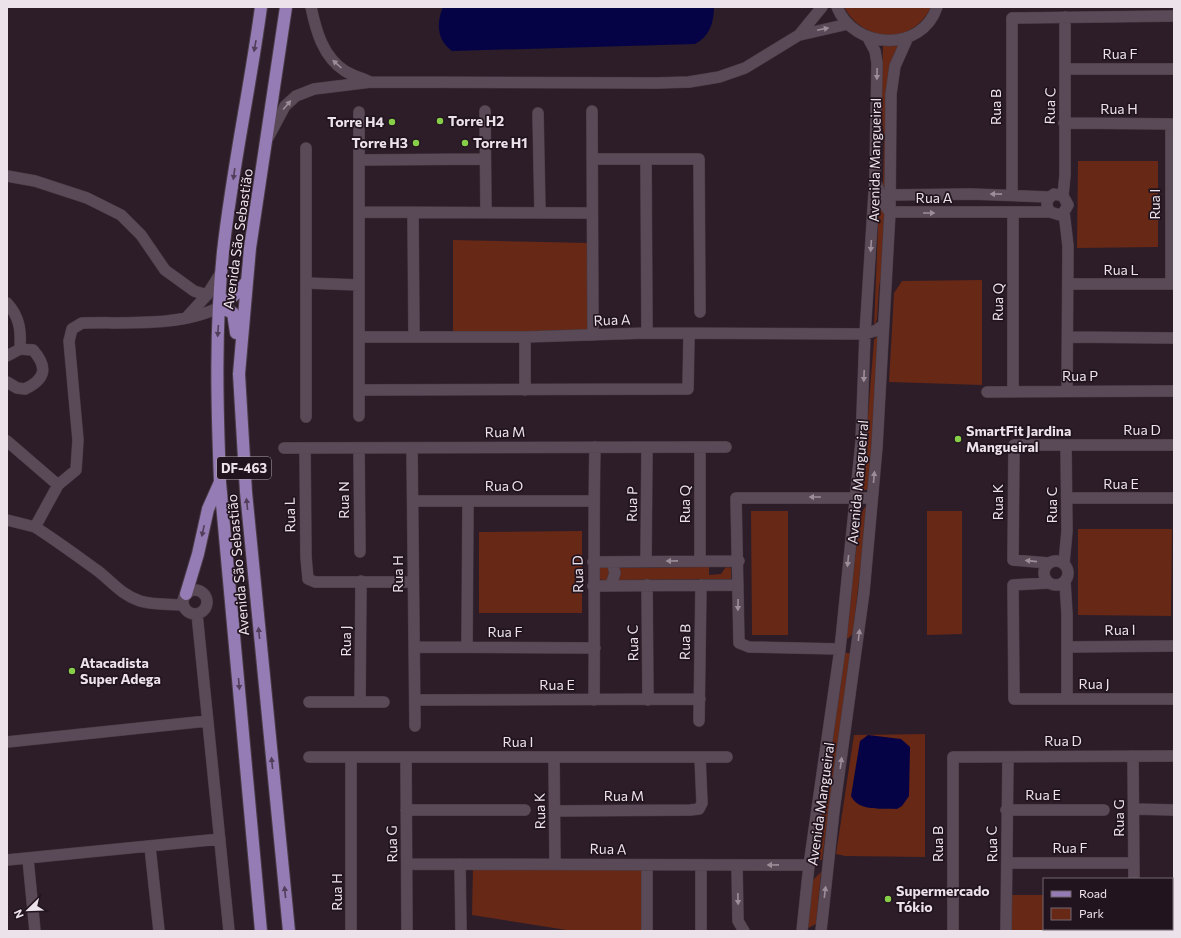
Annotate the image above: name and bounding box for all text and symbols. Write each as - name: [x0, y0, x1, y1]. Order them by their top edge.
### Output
- one-way arrow: [817, 25, 829, 31]
- one-way arrow: [252, 40, 258, 52]
- street label: Rua F: [1102, 45, 1138, 62]
- one-way arrow: [332, 60, 342, 69]
- one-way arrow: [874, 68, 880, 81]
- street label: Rua C: [1041, 87, 1058, 124]
- street label: Rua B: [987, 89, 1004, 125]
- street label: Avenida Mangueiral: [865, 98, 884, 222]
- one-way arrow: [282, 100, 292, 110]
- street label: Rua H: [1100, 100, 1138, 117]
- place label: Torre H2: [448, 112, 504, 129]
- place label: Torre H4: [327, 113, 384, 130]
- marker: Torre H2: [435, 116, 445, 126]
- marker: Torre H4: [387, 117, 397, 127]
- place label: Torre H3: [352, 134, 408, 151]
- place label: Torre H1: [473, 134, 528, 151]
- marker: Torre H3: [411, 138, 421, 148]
- marker: Torre H1: [460, 138, 470, 148]
- street label: Avenida São Sebastião: [219, 167, 256, 311]
- one-way arrow: [231, 168, 237, 180]
- street label: Rua I: [1146, 188, 1163, 220]
- street label: Rua A: [916, 189, 953, 206]
- one-way arrow: [990, 191, 1002, 198]
- one-way arrow: [923, 210, 936, 216]
- one-way arrow: [868, 240, 875, 252]
- street label: Rua L: [1103, 261, 1139, 278]
- street label: Rua Q: [989, 283, 1006, 321]
- street label: Rua A: [593, 310, 631, 329]
- one-way arrow: [215, 325, 222, 337]
- street label: Rua P: [1062, 367, 1098, 384]
- one-way arrow: [860, 370, 867, 382]
- street label: Avenida Mangueiral: [844, 419, 871, 545]
- street label: Rua D: [1123, 421, 1161, 438]
- place label: SmartFit Jardina Mangueiral: [966, 422, 1071, 455]
- street label: Rua M: [485, 423, 525, 440]
- marker: SmartFit Jardina Mangueiral: [953, 434, 963, 444]
- road number: DF-463: [217, 457, 271, 479]
- one-way arrow: [871, 471, 878, 483]
- street label: Rua E: [1103, 475, 1139, 492]
- street label: Rua O: [485, 477, 523, 494]
- street label: Rua N: [335, 481, 352, 519]
- street label: Rua K: [989, 484, 1006, 520]
- street label: Rua Q: [676, 485, 693, 523]
- street label: Rua P: [623, 486, 640, 522]
- street label: Rua C: [1043, 487, 1060, 523]
- street label: Avenida São Sebastião: [223, 493, 252, 637]
- one-way arrow: [808, 494, 821, 500]
- street label: Rua L: [281, 497, 298, 533]
- one-way arrow: [243, 498, 250, 510]
- one-way arrow: [200, 525, 206, 538]
- street label: Rua H: [389, 555, 406, 593]
- street label: Rua D: [569, 555, 586, 593]
- one-way arrow: [844, 555, 851, 567]
- one-way arrow: [665, 558, 678, 564]
- one-way arrow: [1024, 558, 1037, 565]
- one-way arrow: [735, 599, 741, 612]
- street label: Rua I: [1104, 621, 1136, 638]
- street label: Rua F: [487, 623, 523, 640]
- street label: Rua B: [676, 624, 693, 660]
- street label: Rua J: [337, 625, 354, 657]
- street label: Rua C: [624, 625, 641, 662]
- one-way arrow: [256, 627, 263, 640]
- one-way arrow: [856, 629, 862, 641]
- place label: Atacadista Super Adega: [80, 654, 161, 687]
- marker: Atacadista Super Adega: [67, 666, 77, 676]
- street label: Rua J: [1078, 675, 1110, 692]
- street label: Rua E: [539, 676, 575, 693]
- one-way arrow: [236, 678, 243, 690]
- street label: Rua D: [1044, 732, 1082, 749]
- street label: Rua I: [502, 733, 534, 750]
- street label: Avenida Mangueiral: [803, 741, 838, 867]
- one-way arrow: [269, 757, 276, 769]
- one-way arrow: [838, 757, 844, 769]
- street label: Rua E: [1025, 786, 1061, 803]
- street label: Rua M: [604, 787, 644, 804]
- street label: Rua K: [531, 793, 548, 829]
- street label: Rua G: [1110, 799, 1127, 837]
- street label: Rua G: [383, 825, 400, 863]
- street label: Rua B: [929, 826, 946, 862]
- street label: Rua C: [983, 826, 1000, 863]
- street label: Rua F: [1052, 839, 1088, 856]
- street label: Rua A: [589, 840, 627, 857]
- one-way arrow: [766, 862, 779, 868]
- street label: Rua H: [328, 873, 345, 911]
- legend: [1043, 878, 1173, 930]
- place label: Supermercado Tókio: [896, 882, 990, 915]
- one-way arrow: [282, 886, 288, 898]
- one-way arrow: [822, 886, 828, 898]
- text: Road: [1079, 886, 1107, 900]
- north arrow: [8, 890, 48, 930]
- one-way arrow: [735, 893, 741, 906]
- marker: Supermercado Tókio: [883, 894, 893, 904]
- text: Park: [1079, 906, 1105, 920]
- text: N: [11, 908, 26, 920]

